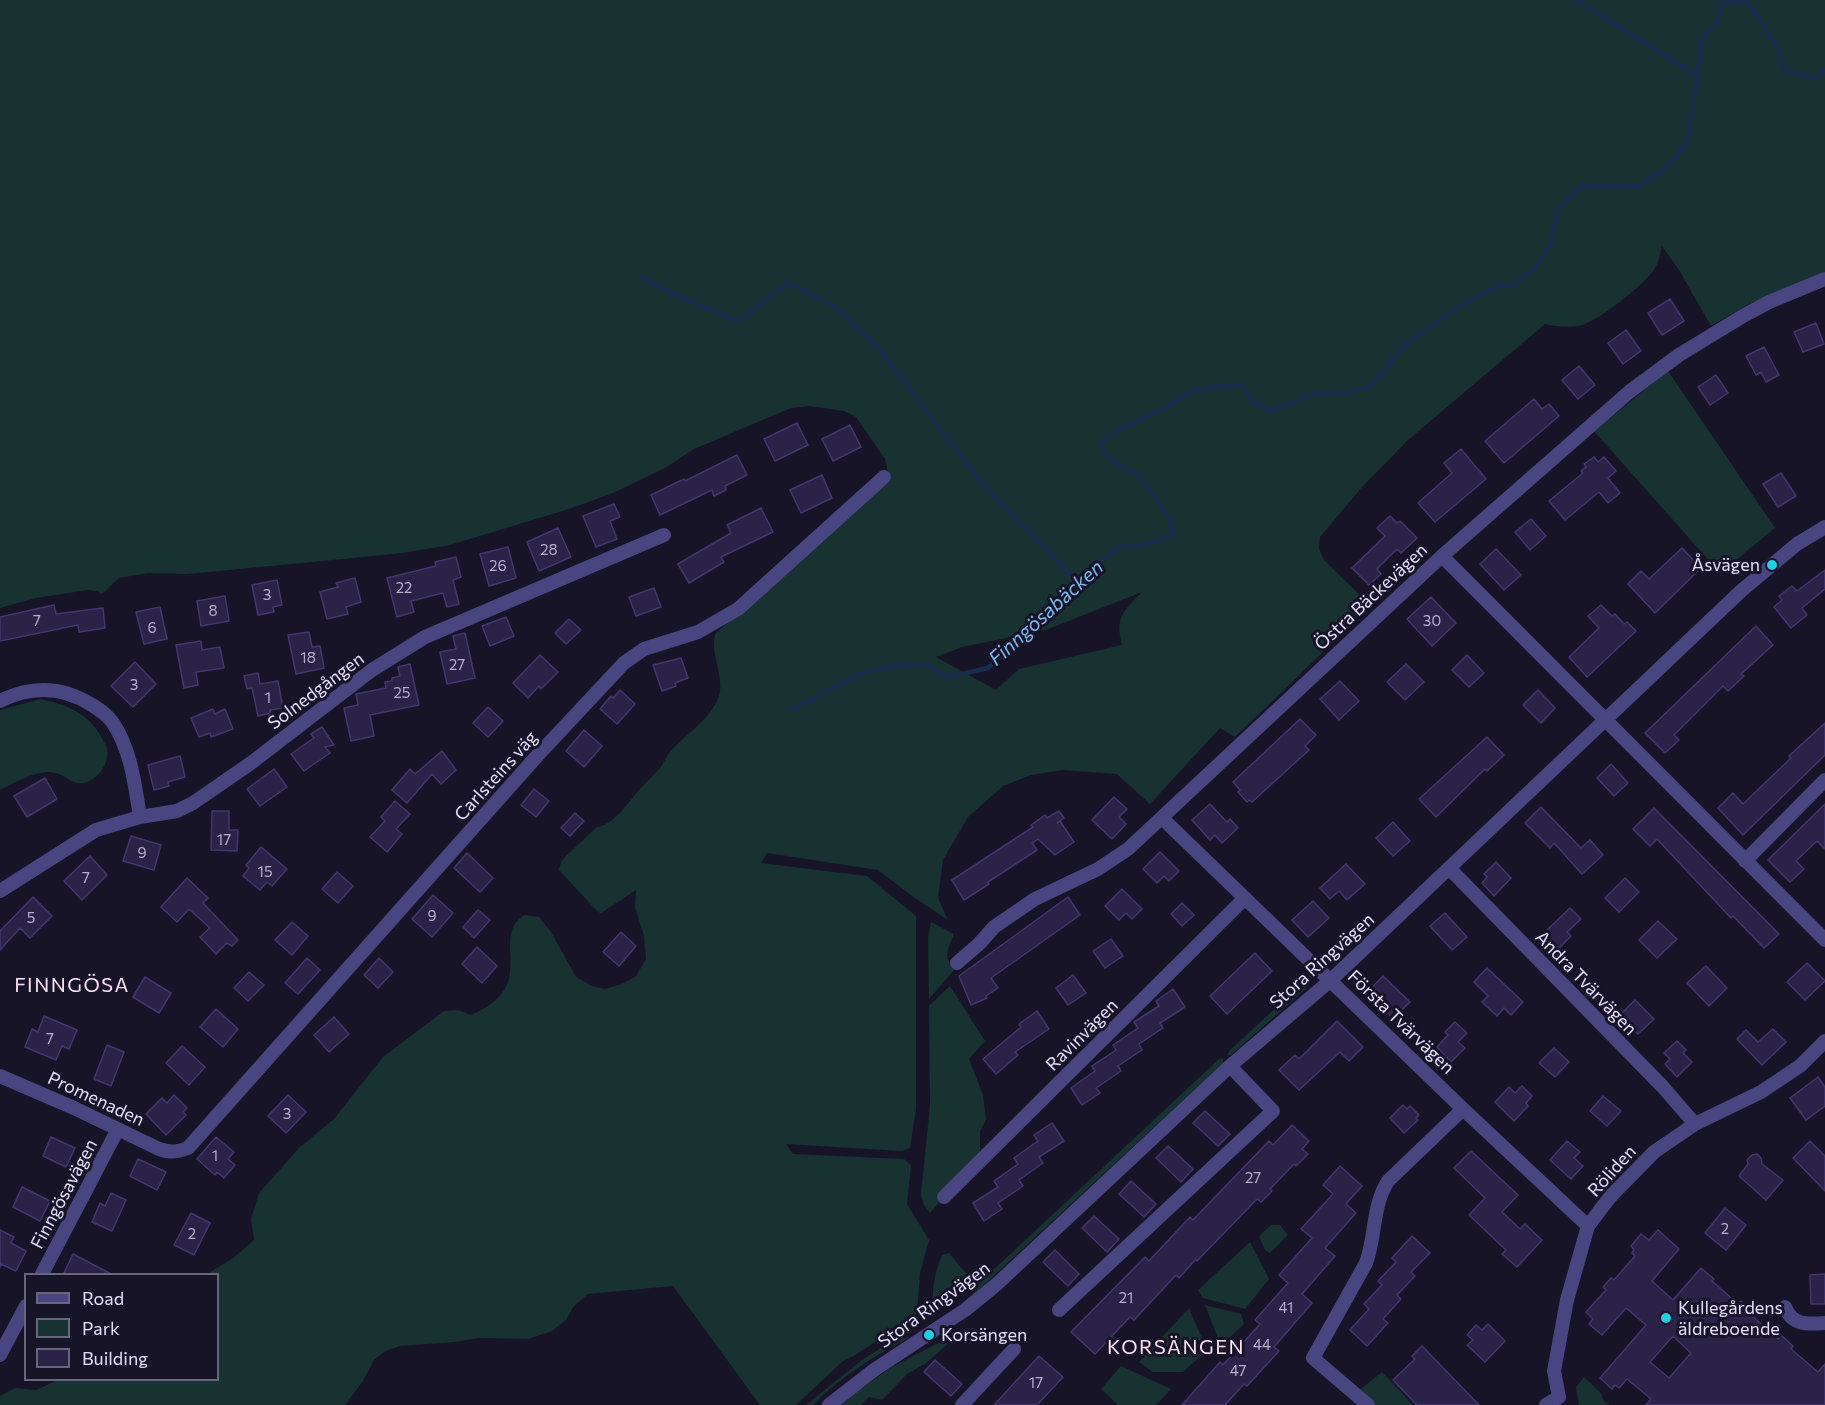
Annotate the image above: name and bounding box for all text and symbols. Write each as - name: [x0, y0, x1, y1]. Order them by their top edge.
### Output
- street label: Östra Bäckevägen: [1310, 539, 1432, 655]
- house number: 28: [540, 541, 558, 559]
- place label: Åsvägen: [1692, 554, 1760, 576]
- water label: Finngösabäcken: [984, 555, 1108, 671]
- house number: 26: [489, 557, 507, 575]
- marker: Åsvägen: [1765, 558, 1779, 572]
- house number: 22: [396, 579, 412, 597]
- house number: 3: [263, 586, 271, 604]
- house number: 8: [208, 602, 218, 620]
- house number: 7: [33, 612, 41, 630]
- house number: 30: [1423, 612, 1441, 630]
- house number: 6: [147, 619, 157, 637]
- street label: Solnedgången: [264, 648, 368, 734]
- house number: 18: [300, 649, 316, 667]
- house number: 27: [449, 656, 465, 674]
- house number: 3: [130, 676, 138, 694]
- house number: 25: [394, 684, 410, 702]
- house number: 1: [265, 689, 271, 707]
- street label: Carlsteins väg: [450, 727, 542, 825]
- house number: 17: [217, 831, 231, 849]
- house number: 9: [137, 844, 147, 862]
- house number: 15: [257, 863, 273, 881]
- house number: 7: [82, 869, 90, 887]
- house number: 9: [427, 907, 437, 925]
- house number: 5: [27, 909, 35, 927]
- street label: Stora Ringvägen: [1265, 909, 1379, 1013]
- street label: Andra Tvärvägen: [1531, 926, 1641, 1040]
- street label: Första Tvärvägen: [1343, 966, 1459, 1078]
- district label: FINNGÖSA: [14, 973, 130, 997]
- street label: Ravinvägen: [1041, 994, 1123, 1076]
- house number: 7: [46, 1030, 54, 1048]
- street label: Promenaden: [44, 1067, 148, 1131]
- house number: 3: [283, 1105, 291, 1123]
- street label: Finngösavägen: [26, 1136, 102, 1252]
- street label: Röliden: [1583, 1141, 1641, 1201]
- house number: 1: [212, 1147, 218, 1165]
- house number: 27: [1245, 1169, 1261, 1187]
- house number: 2: [1721, 1220, 1729, 1238]
- house number: 2: [188, 1225, 196, 1243]
- street label: Stora Ringvägen: [874, 1257, 994, 1353]
- legend: [24, 1273, 219, 1381]
- text: Road: [82, 1287, 124, 1309]
- house number: 21: [1119, 1289, 1133, 1307]
- place label: Kullegårdens äldreboende: [1678, 1297, 1783, 1340]
- house number: 41: [1279, 1299, 1293, 1317]
- marker: Kullegårdens äldreboende: [1659, 1311, 1673, 1325]
- text: Park: [82, 1317, 120, 1339]
- place label: Korsängen: [941, 1324, 1027, 1346]
- marker: Korsängen: [922, 1328, 936, 1342]
- district label: KORSÄNGEN: [1107, 1335, 1245, 1359]
- house number: 44: [1253, 1336, 1271, 1354]
- text: Building: [82, 1347, 148, 1369]
- house number: 47: [1230, 1362, 1246, 1380]
- house number: 17: [1029, 1374, 1043, 1392]

